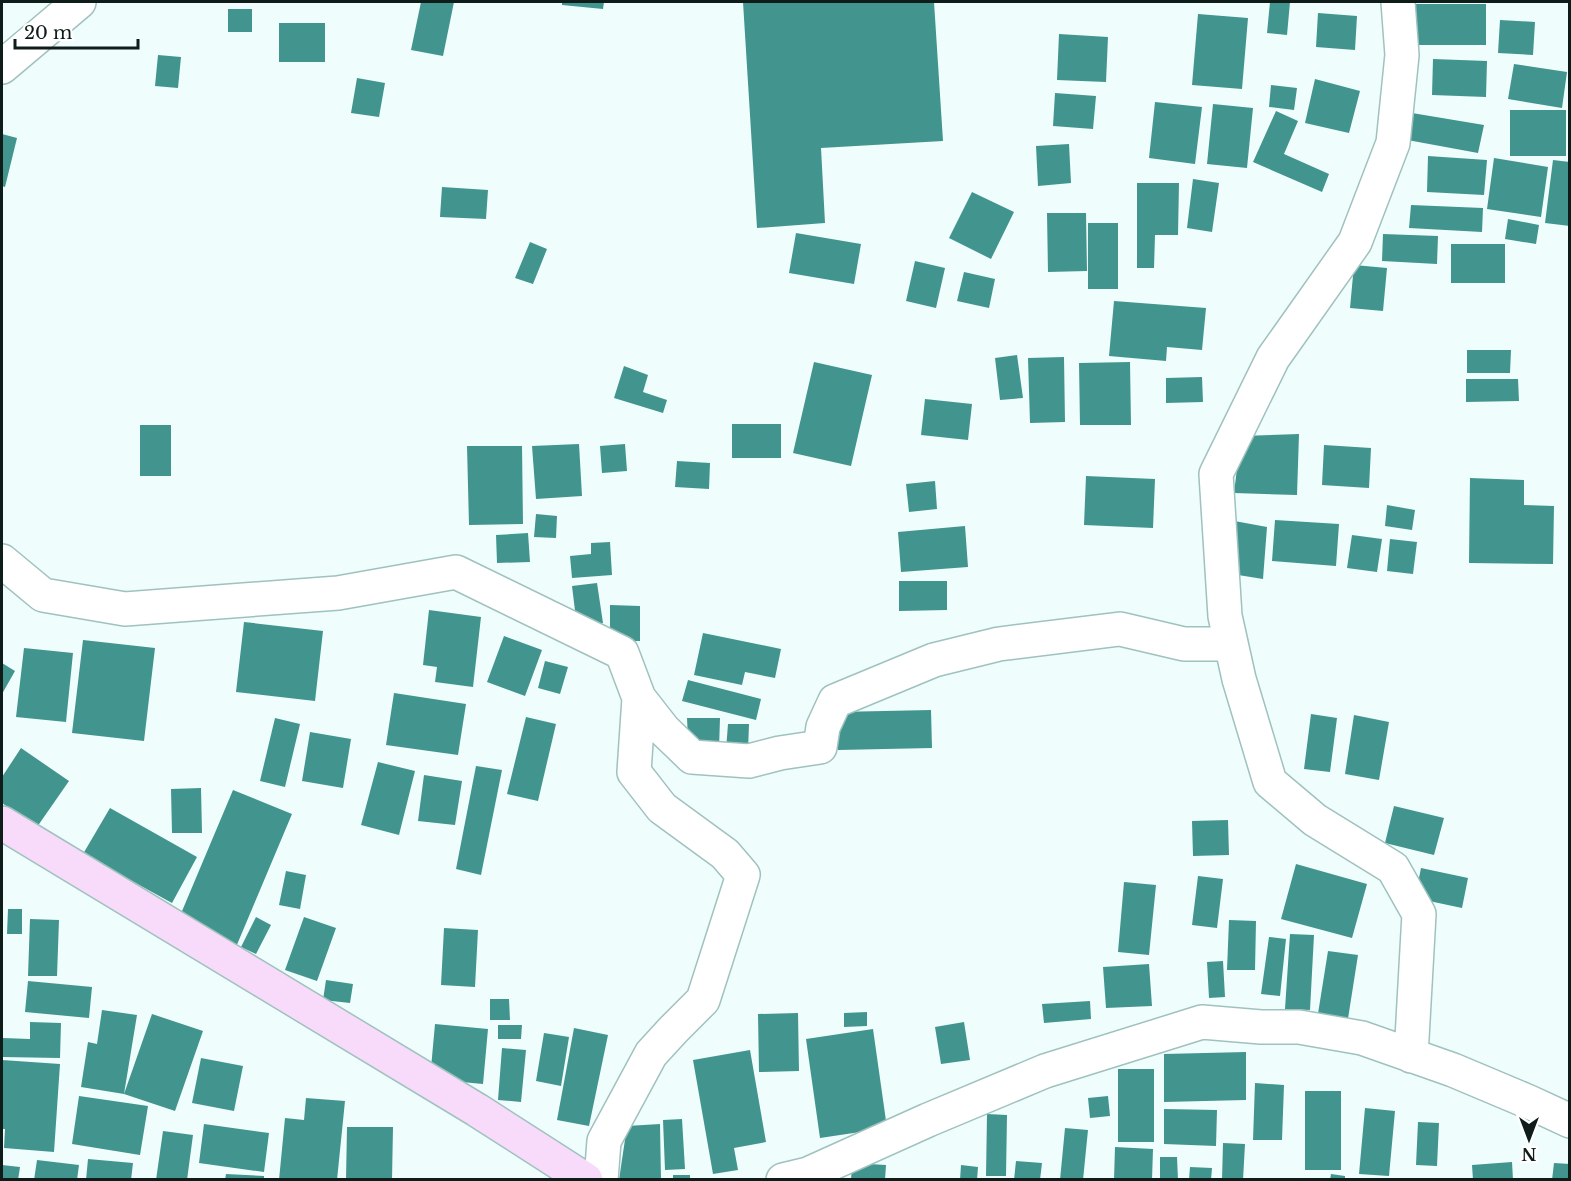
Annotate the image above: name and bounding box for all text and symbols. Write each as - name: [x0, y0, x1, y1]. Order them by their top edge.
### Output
- scale bar: [15, 12, 138, 50]
- text: 20 m: [24, 22, 72, 44]
- north arrow: [1499, 1109, 1559, 1169]
- text: N: [1521, 1144, 1537, 1164]

